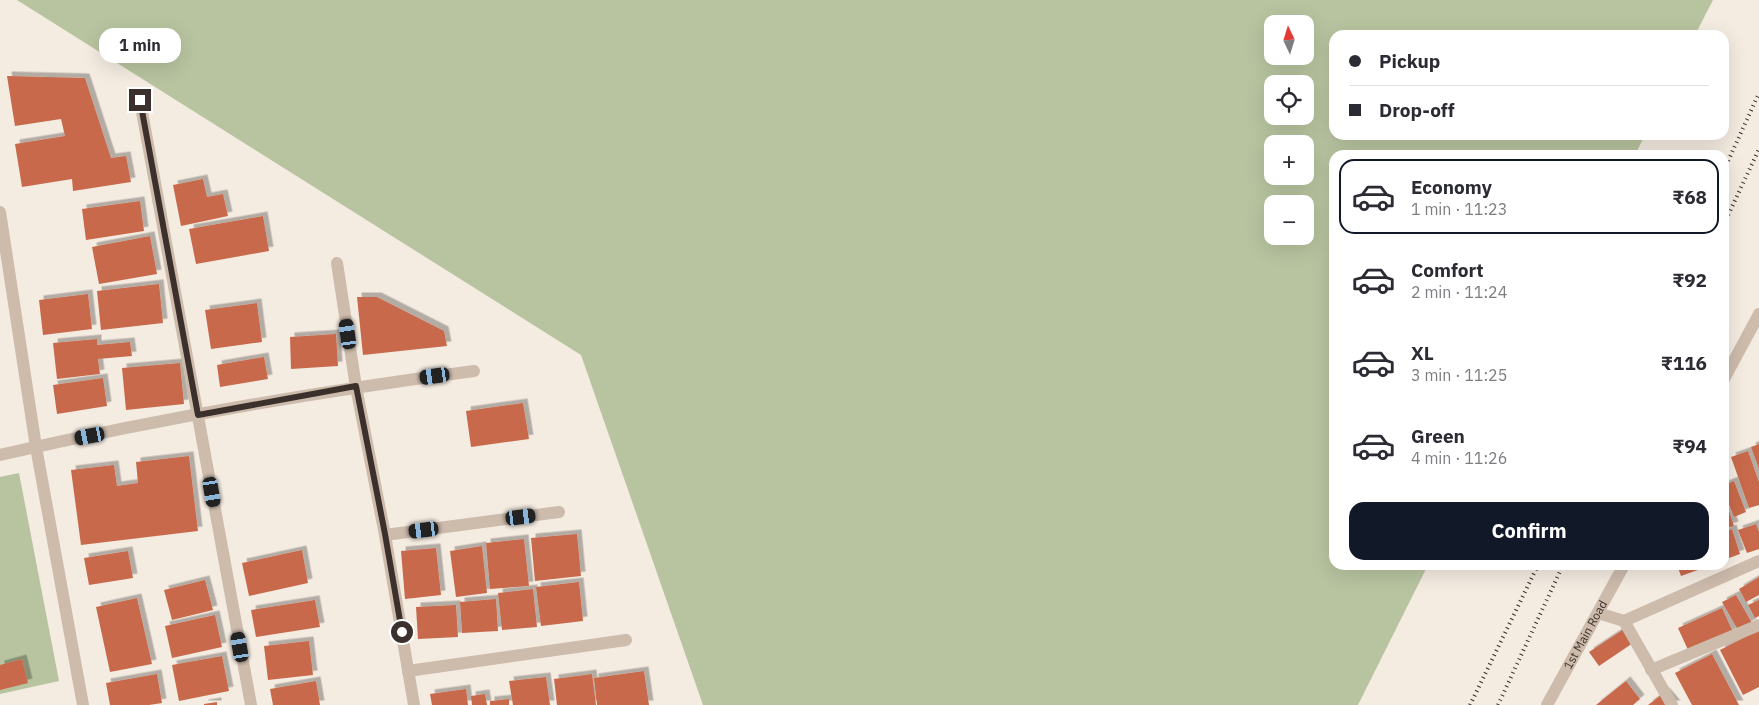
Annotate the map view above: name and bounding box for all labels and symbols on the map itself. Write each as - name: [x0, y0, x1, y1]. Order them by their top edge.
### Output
- north arrow: [1264, 15, 1314, 65]
- callout: 1 min: [99, 28, 181, 62]
- route end: [129, 89, 151, 111]
- car: [338, 318, 357, 350]
- car: [419, 366, 450, 386]
- car: [73, 426, 106, 446]
- car: [202, 476, 221, 508]
- car: [505, 508, 536, 526]
- car: [408, 521, 439, 539]
- street label: 1st Main Road: [1560, 598, 1610, 672]
- route start: [391, 621, 413, 643]
- car: [230, 631, 249, 663]

